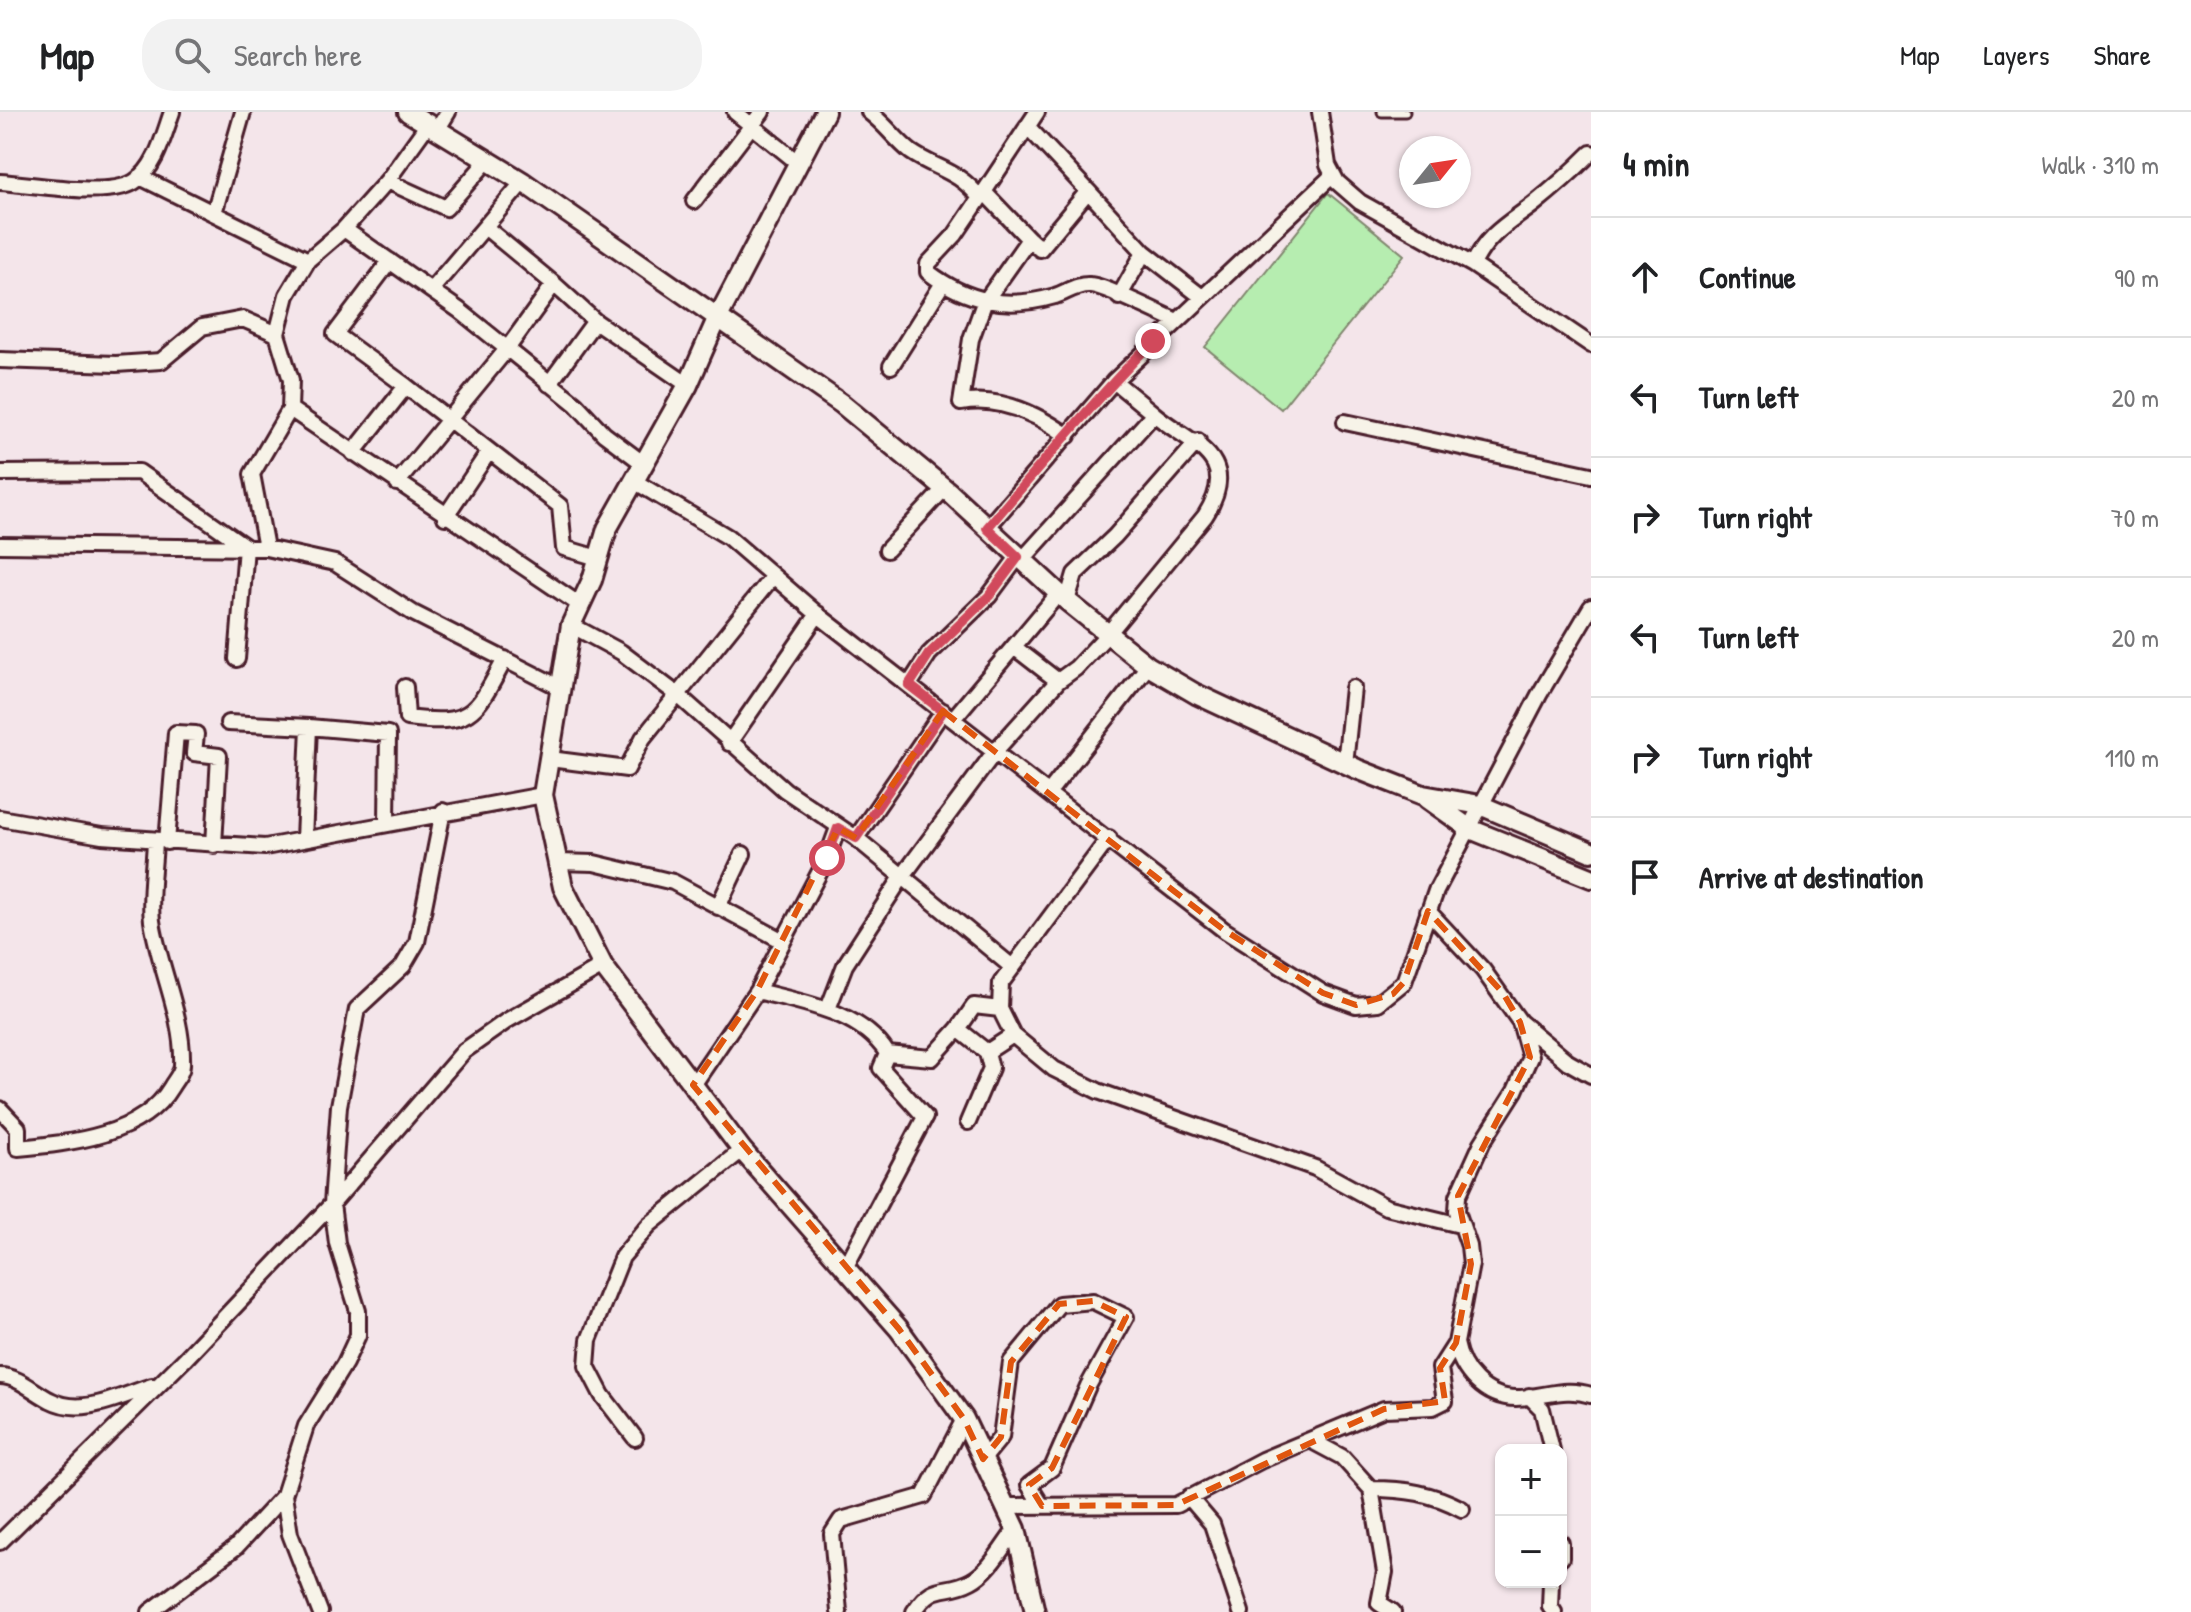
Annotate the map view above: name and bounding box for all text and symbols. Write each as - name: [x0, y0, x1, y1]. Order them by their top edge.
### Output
- search box: [142, 19, 702, 91]
- text: Map: [40, 29, 94, 81]
- icon: search: [170, 33, 214, 77]
- text: Search here: [234, 35, 362, 75]
- text: Map: [1900, 36, 1940, 74]
- text: Layers: [1984, 36, 2049, 74]
- text: Share: [2093, 36, 2151, 74]
- north arrow: [1399, 136, 1471, 208]
- text: 4 min: [1623, 141, 1690, 187]
- text: Walk · 310 m: [2042, 147, 2159, 182]
- icon: ahead: [1623, 255, 1667, 299]
- text: Continue: [1699, 257, 1796, 297]
- text: 90 m: [2114, 260, 2159, 295]
- route end: [1135, 323, 1171, 359]
- icon: left: [1623, 375, 1667, 419]
- text: Turn left: [1699, 377, 1798, 417]
- text: 20 m: [2112, 380, 2159, 415]
- icon: right: [1623, 495, 1667, 539]
- text: Turn right: [1699, 497, 1812, 537]
- text: 70 m: [2111, 500, 2159, 535]
- icon: left: [1623, 615, 1667, 659]
- text: Turn left: [1699, 617, 1798, 657]
- text: 20 m: [2112, 620, 2159, 655]
- icon: right: [1623, 735, 1667, 779]
- text: Turn right: [1699, 737, 1812, 777]
- text: 110 m: [2105, 740, 2159, 775]
- route start: [809, 840, 845, 876]
- icon: arrive: [1623, 855, 1667, 899]
- text: Arrive at destination: [1699, 857, 1924, 897]
- map controls: [1495, 1444, 1567, 1588]
- button: +: [1495, 1444, 1567, 1516]
- button: −: [1495, 1516, 1567, 1588]

